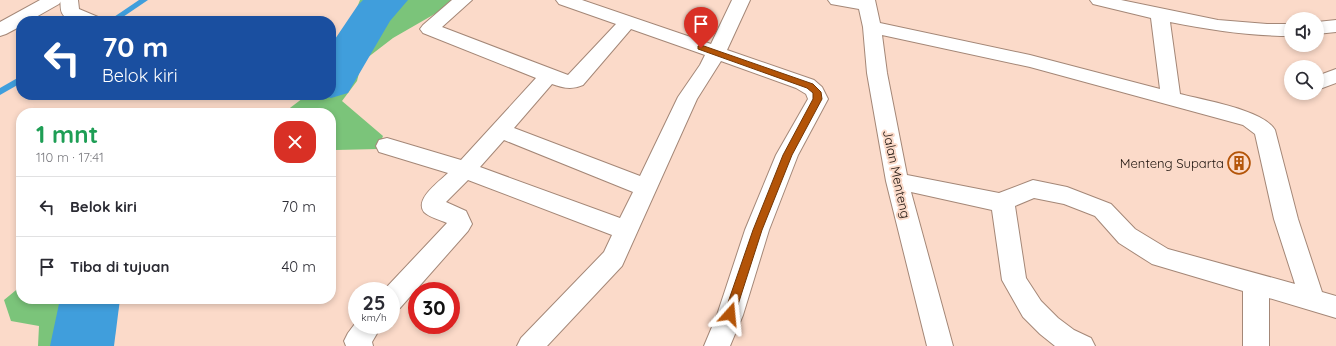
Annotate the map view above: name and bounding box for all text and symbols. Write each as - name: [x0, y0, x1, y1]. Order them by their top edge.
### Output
- pin: [684, 7.0, 718, 48]
- map controls: [1284, 12, 1324, 100]
- button: sound: [1284, 12, 1324, 52]
- icon: arrive: [690, 13, 712, 35]
- text: 70 m: [102, 29, 168, 64]
- icon: left: [36, 32, 88, 84]
- button: search: [1284, 60, 1324, 100]
- text: Belok kiri: [102, 64, 178, 87]
- text: 1 mnt: [36, 119, 98, 149]
- button: close: [274, 121, 316, 163]
- street label: Jalan Menteng: [880, 128, 914, 220]
- text: 110 m · 17:41: [36, 149, 104, 165]
- building icon: Menteng Suparta: [1226, 150, 1252, 176]
- place label: Menteng Suparta: [1120, 155, 1224, 171]
- icon: left: [36, 196, 58, 218]
- text: Belok kiri: [70, 197, 137, 216]
- text: 70 m: [282, 197, 316, 216]
- icon: arrive: [36, 256, 58, 278]
- text: Tiba di tujuan: [70, 257, 169, 276]
- text: 40 m: [281, 257, 316, 276]
- speed limit sign: 30: [408, 282, 460, 334]
- text: 25: [363, 290, 385, 315]
- position arrow: [709, 293, 751, 335]
- text: km/h: [361, 311, 387, 324]

